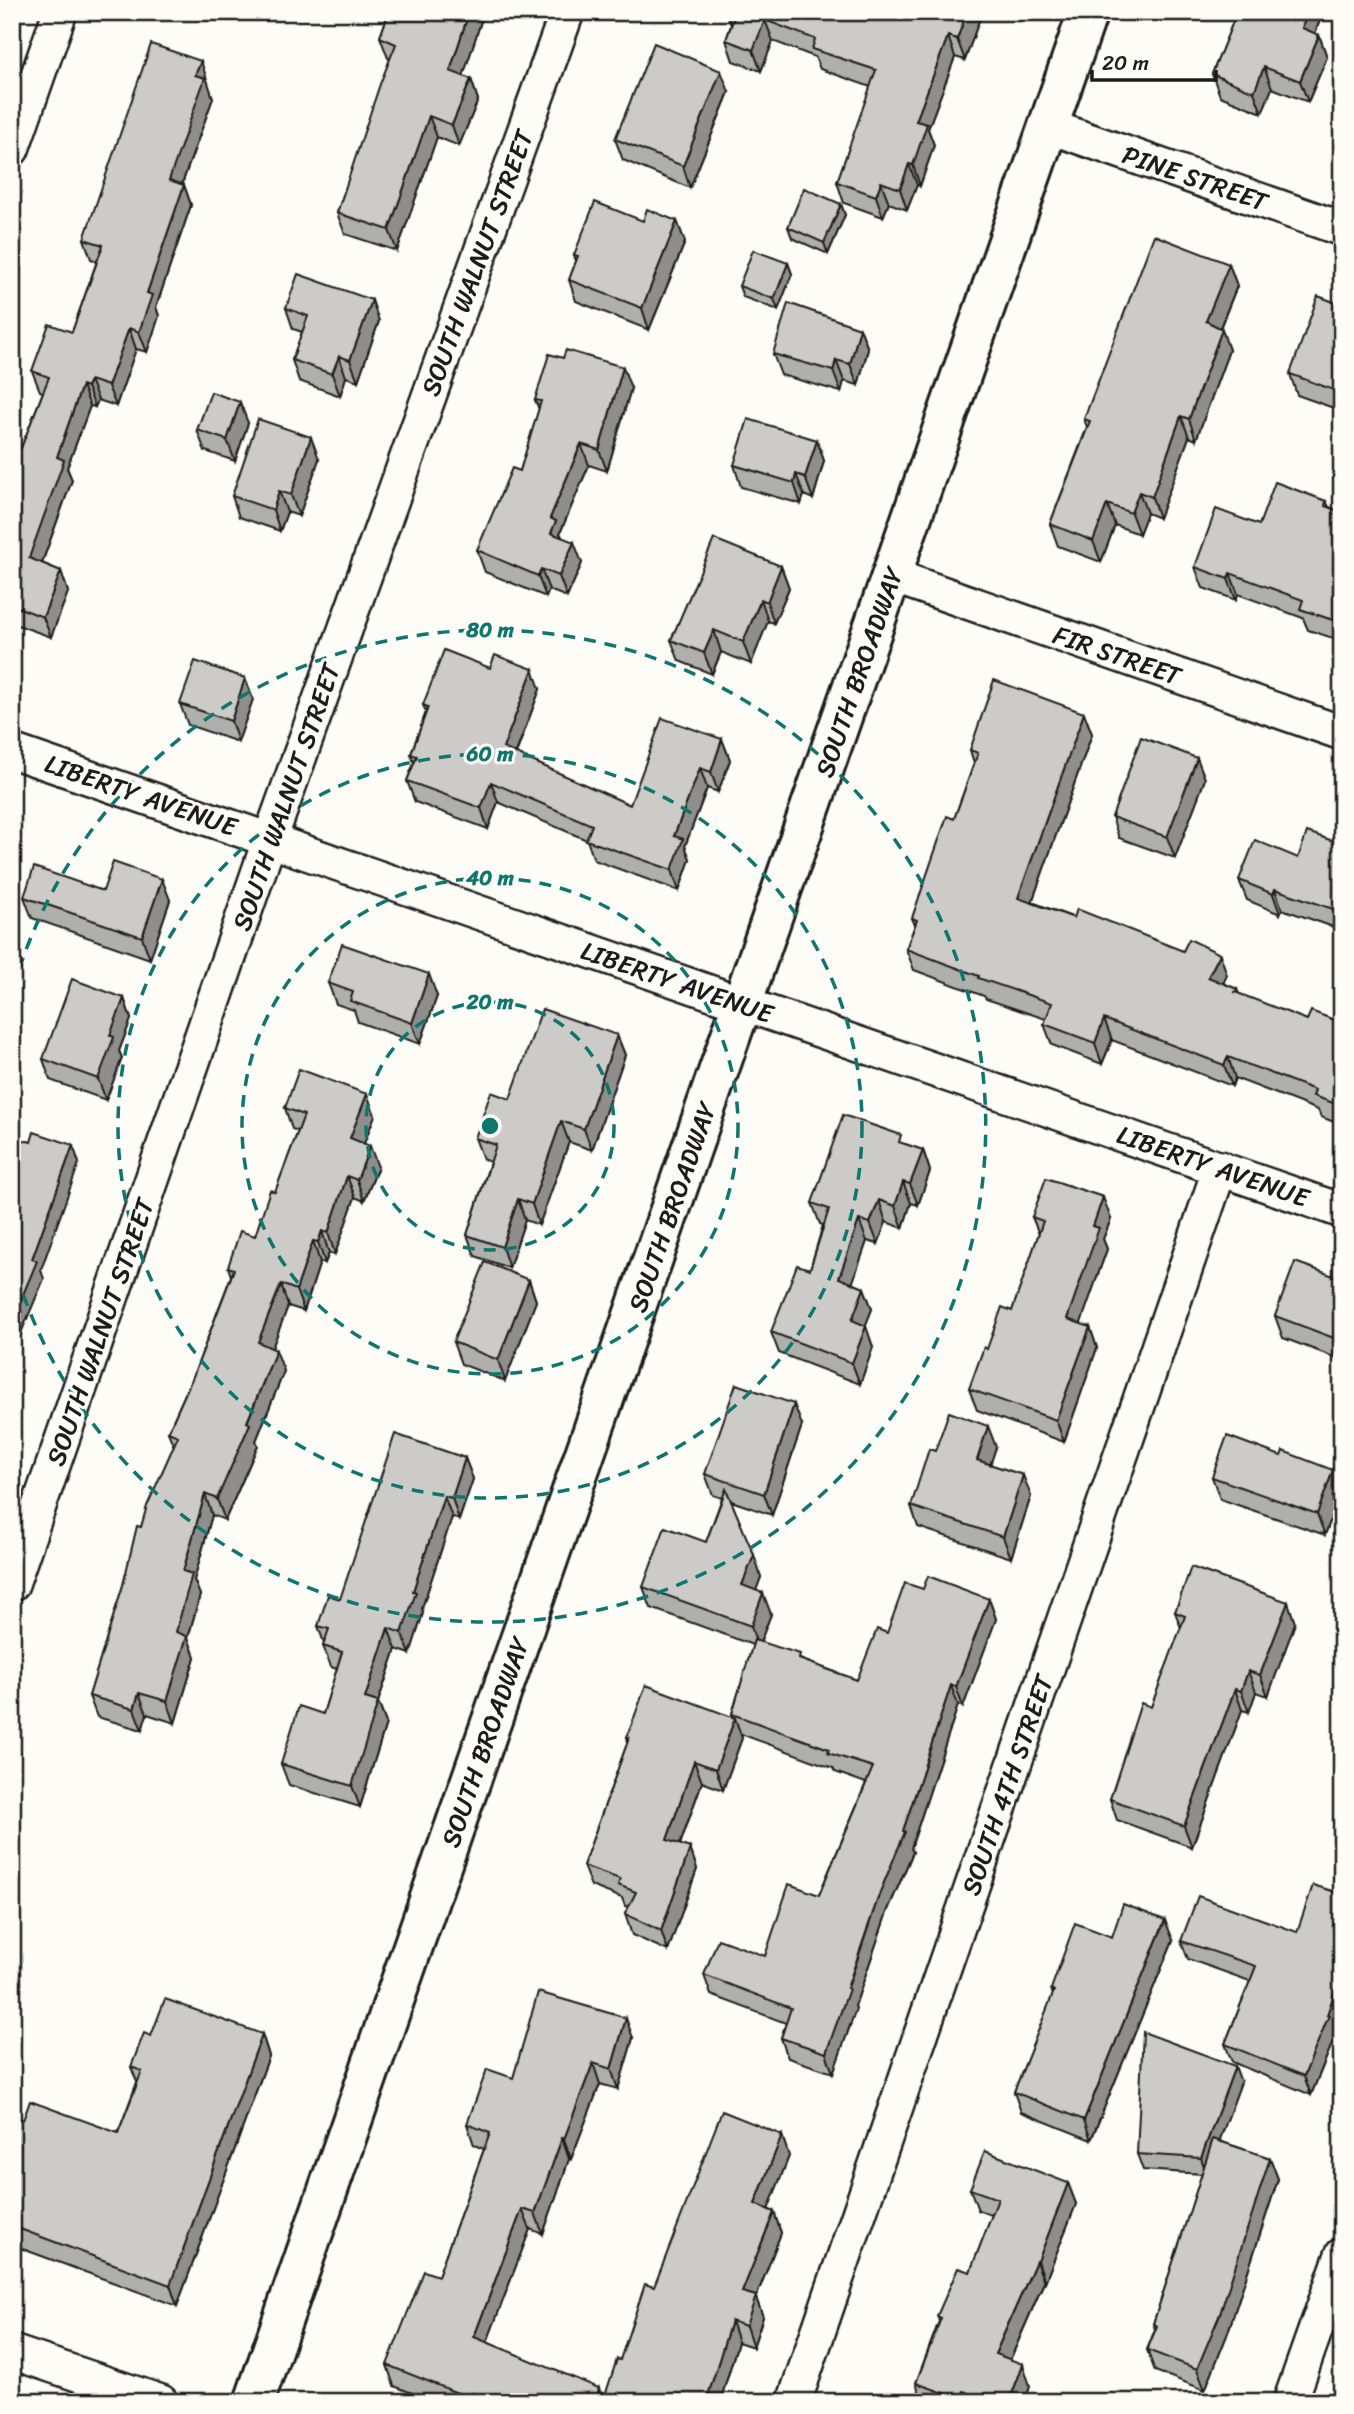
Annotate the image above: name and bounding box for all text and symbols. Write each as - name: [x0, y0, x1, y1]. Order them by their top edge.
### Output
- scale bar: [1092, 38, 1216, 82]
- text: 20 m: [1102, 44, 1149, 82]
- street label: SOUTH WALNUT STREET: [407, 121, 547, 403]
- street label: PINE STREET: [1116, 132, 1276, 225]
- street label: SOUTH BROADWAY: [801, 559, 917, 784]
- text: 80 m: [465, 611, 515, 649]
- street label: FIR STREET: [1047, 612, 1189, 699]
- street label: SOUTH WALNUT STREET: [219, 655, 354, 937]
- text: 60 m: [466, 735, 514, 773]
- street label: LIBERTY AVENUE: [39, 741, 245, 850]
- text: 40 m: [465, 859, 515, 897]
- street label: LIBERTY AVENUE: [575, 928, 781, 1037]
- text: 20 m: [466, 983, 514, 1021]
- street label: SOUTH BROADWAY: [614, 1094, 730, 1319]
- street label: LIBERTY AVENUE: [1111, 1112, 1317, 1221]
- centre of rings: [478, 1114, 502, 1138]
- street label: SOUTH WALNUT STREET: [33, 1190, 168, 1472]
- street label: SOUTH BROADWAY: [427, 1629, 543, 1854]
- street label: SOUTH 4TH STREET: [948, 1666, 1067, 1902]

